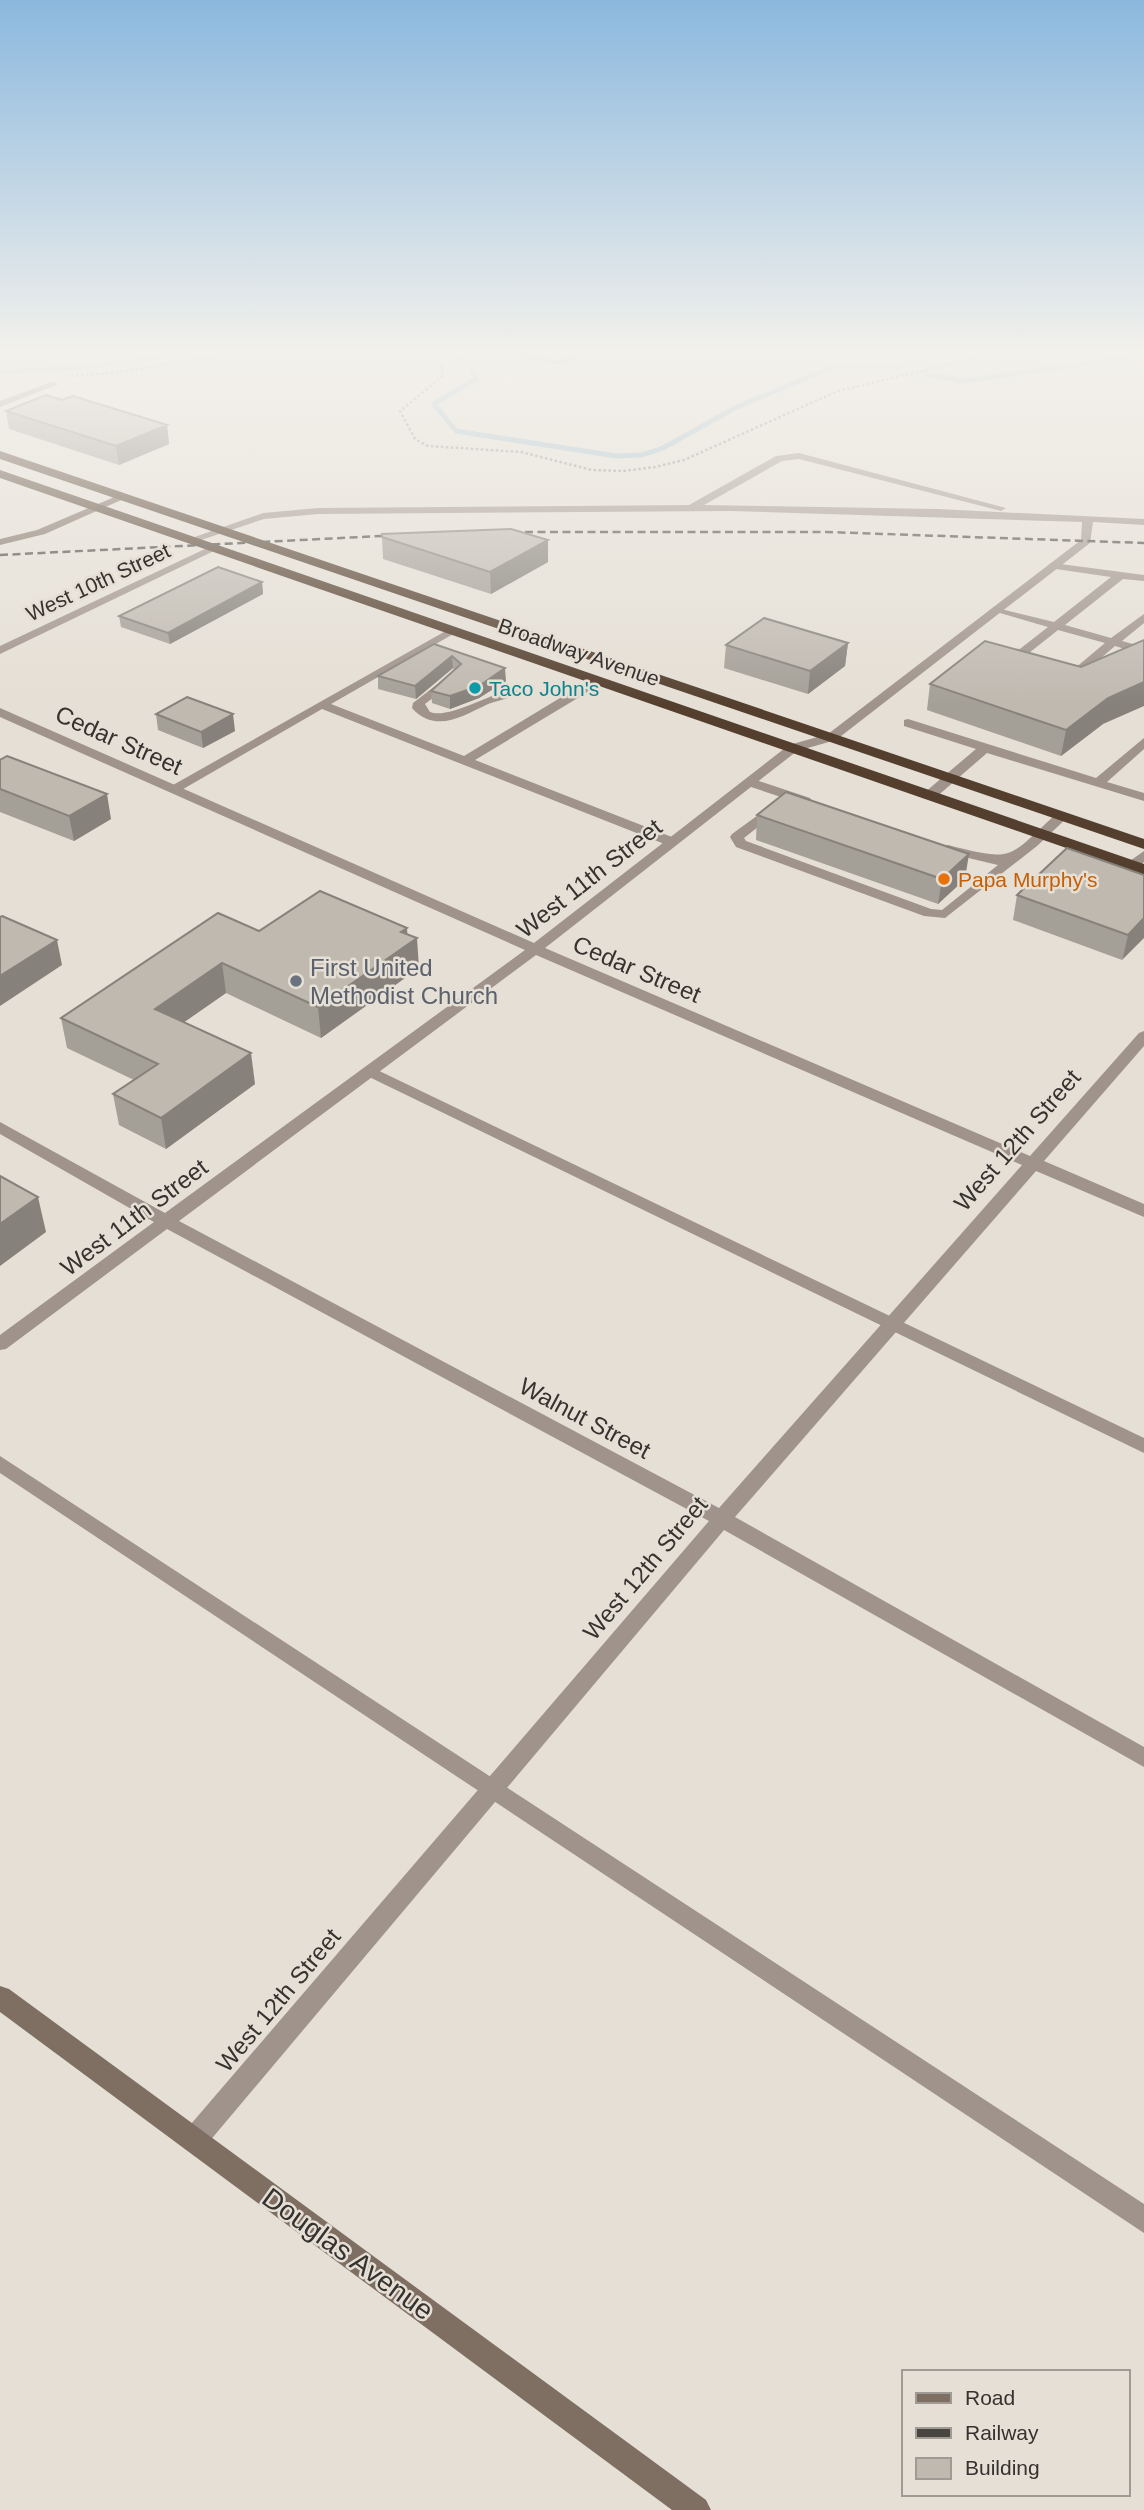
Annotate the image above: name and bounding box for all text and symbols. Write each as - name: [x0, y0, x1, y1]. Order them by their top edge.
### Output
- street label: West 10th Street: [22, 539, 174, 625]
- street label: Broadway Avenue: [495, 614, 663, 690]
- place label: Taco John's: [489, 677, 599, 700]
- marker: Taco John's: [467, 680, 483, 696]
- street label: Cedar Street: [51, 700, 187, 780]
- street label: West 11th Street: [511, 813, 667, 943]
- place label: Papa Murphy's: [958, 868, 1097, 891]
- marker: Papa Murphy's: [936, 871, 952, 887]
- street label: Cedar Street: [569, 930, 705, 1008]
- place label: First United Methodist Church: [310, 954, 498, 1009]
- marker: First United Methodist Church: [288, 973, 304, 989]
- street label: West 12th Street: [948, 1064, 1086, 1216]
- street label: West 11th Street: [55, 1153, 213, 1281]
- street label: Walnut Street: [515, 1372, 655, 1464]
- street label: West 12th Street: [577, 1491, 713, 1645]
- street label: West 12th Street: [210, 1923, 346, 2077]
- street label: Douglas Avenue: [257, 2182, 439, 2326]
- legend: [902, 2370, 1130, 2496]
- text: Road: [965, 2386, 1015, 2409]
- text: Railway: [965, 2421, 1039, 2444]
- text: Building: [965, 2456, 1040, 2479]

